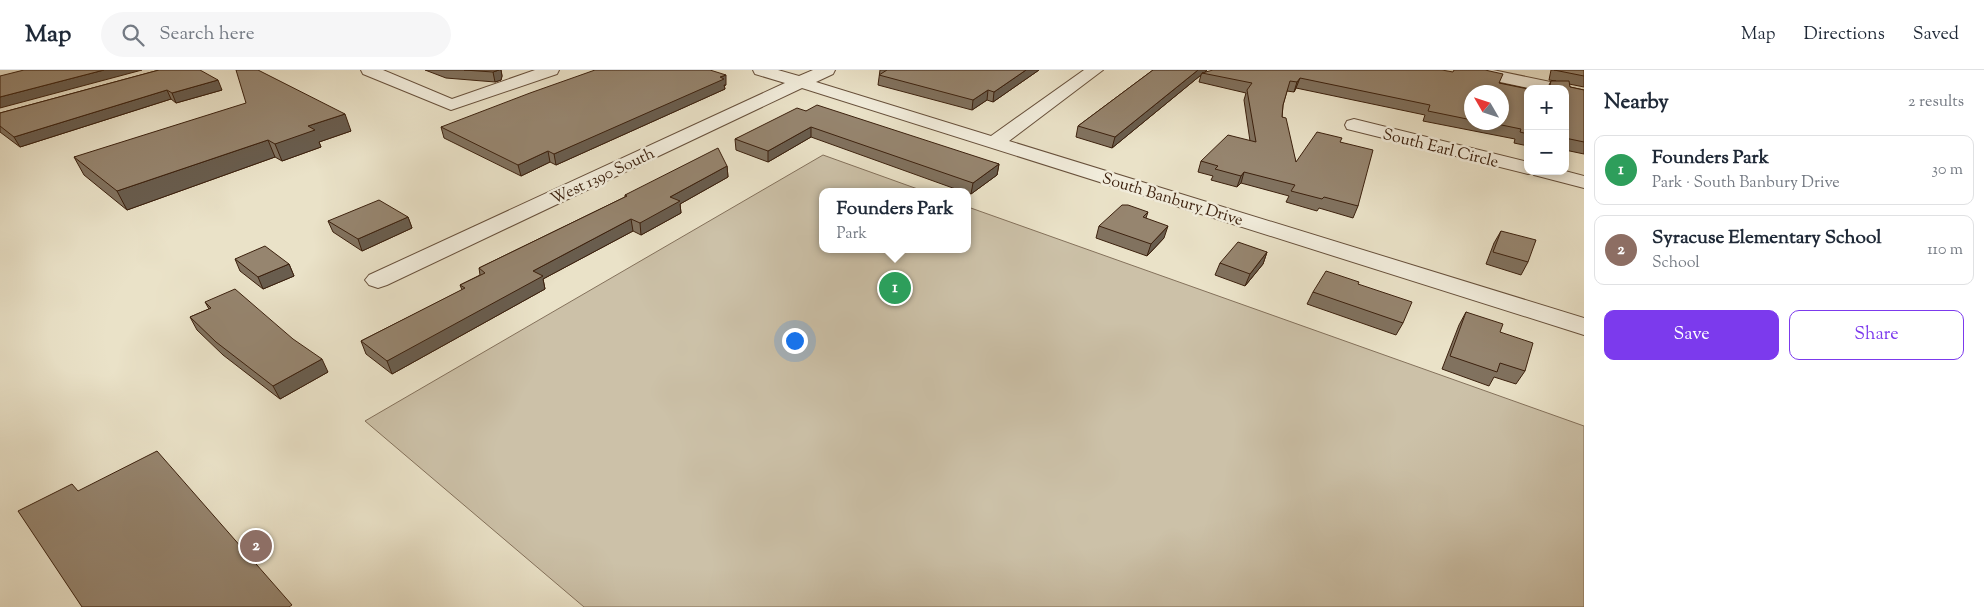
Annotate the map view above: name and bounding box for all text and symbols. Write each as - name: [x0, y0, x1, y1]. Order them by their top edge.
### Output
- search box: [101, 12, 451, 57]
- text: Map: [25, 18, 71, 52]
- icon: search: [119, 21, 147, 49]
- text: Search here: [159, 21, 255, 48]
- text: Map: [1741, 22, 1776, 48]
- text: Directions: [1804, 22, 1885, 48]
- text: Saved: [1913, 22, 1959, 48]
- north arrow: [1464, 85, 1509, 130]
- map controls: [1524, 85, 1569, 175]
- button: +: [1524, 85, 1569, 130]
- text: Nearby: [1604, 88, 1669, 118]
- text: 2 results: [1908, 91, 1964, 114]
- street label: South Earl Circle: [1380, 124, 1501, 175]
- button: −: [1524, 130, 1569, 175]
- street label: West 1390 South: [547, 143, 659, 211]
- text: Founders Park: [1652, 145, 1769, 172]
- text: 1: [1618, 159, 1624, 182]
- text: 30 m: [1932, 159, 1963, 182]
- street label: South Banbury Drive: [1099, 168, 1246, 233]
- text: Park · South Banbury Drive: [1652, 172, 1840, 195]
- popup: [819, 188, 971, 253]
- text: Founders Park: [837, 196, 953, 223]
- text: Park: [837, 223, 867, 246]
- text: Syracuse Elementary School: [1652, 225, 1882, 252]
- text: 2: [1617, 239, 1625, 262]
- text: 110 m: [1927, 239, 1963, 262]
- text: School: [1652, 252, 1700, 275]
- pin: 1: [879, 269, 911, 307]
- button: Save: [1604, 310, 1779, 360]
- button: Share: [1789, 310, 1964, 360]
- your location: [782, 328, 808, 354]
- pin: 2: [240, 527, 272, 565]

